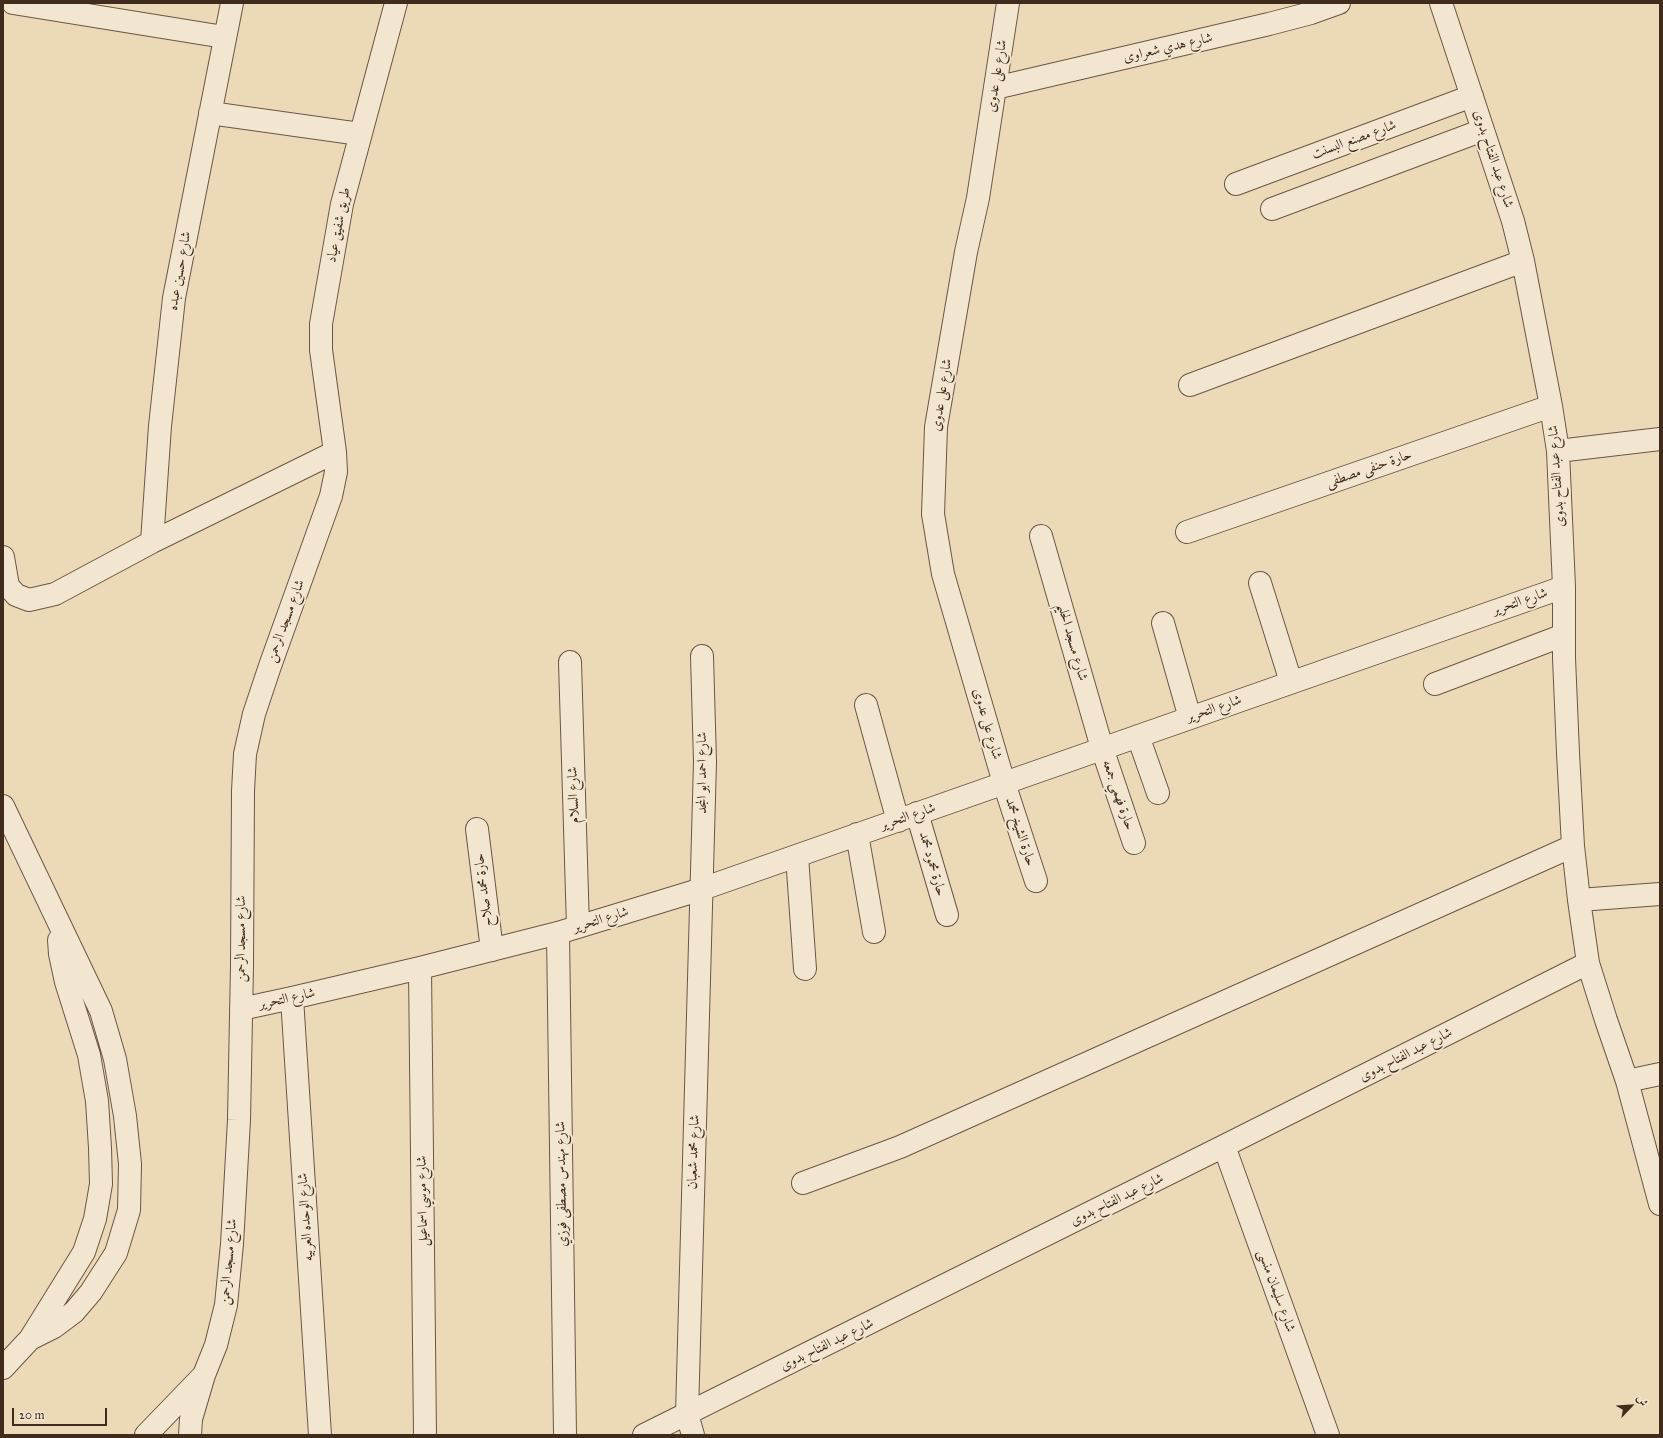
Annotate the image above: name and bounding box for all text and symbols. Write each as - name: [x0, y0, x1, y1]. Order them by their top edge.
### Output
- street label: شارع هدي شعراوى: [1122, 30, 1214, 66]
- street label: شارع على عدوى: [983, 38, 1011, 114]
- street label: شارع عبد الفتاح بدوى: [1469, 108, 1517, 210]
- street label: شارع مصنع البسنت: [1309, 117, 1399, 163]
- street label: طريق شفيق عياد: [323, 186, 355, 264]
- street label: شارع حسين عبده: [165, 230, 195, 312]
- street label: شارع على عدوى: [928, 357, 956, 433]
- street label: شارع عبد الفتاح بدوى: [1545, 424, 1569, 528]
- street label: حارة حنفى مصطفى: [1324, 446, 1414, 492]
- street label: شارع مسجد الرحمن: [263, 577, 309, 665]
- street label: شارع التحرير: [1490, 585, 1550, 619]
- street label: شارع مسجد الحليم: [1053, 601, 1091, 683]
- street label: شارع على عدوى: [969, 686, 1005, 762]
- street label: شارع التحرير: [1184, 692, 1244, 726]
- street label: شارع احمد ابو المجد: [695, 732, 711, 814]
- street label: حارة فهمي جمعه: [1098, 758, 1138, 832]
- street label: شارع السلام: [565, 766, 583, 824]
- street label: حارة الشيخ محمد: [1001, 796, 1039, 868]
- street label: شارع التحرير: [878, 800, 938, 834]
- street label: حارة محمود محمد: [915, 830, 949, 898]
- street label: حارة محمد صلاح: [471, 852, 497, 928]
- street label: شارع مسجد الرحمن: [234, 896, 250, 982]
- street label: شارع التحرير: [571, 904, 631, 936]
- street label: شارع التحرير: [257, 985, 317, 1013]
- street label: شارع عبد الفتاح بدوى: [1357, 1024, 1455, 1086]
- street label: شارع محمد شعبان: [684, 1114, 704, 1190]
- street label: شارع مهندس مصطفى فوزي: [553, 1121, 571, 1247]
- street label: شارع موسي اسماعيل: [414, 1155, 432, 1247]
- street label: شارع عبد الفتاح بدوى: [1067, 1170, 1167, 1230]
- street label: شارع الوحده العربيه: [295, 1172, 317, 1262]
- street label: شارع مسجد الرحمن: [217, 1218, 241, 1306]
- street label: شارع سليمان منسى: [1253, 1247, 1299, 1335]
- street label: شارع عبد الفتاح بدوى: [777, 1315, 877, 1375]
- north arrow: [1611, 1386, 1651, 1426]
- text: ش: [1634, 1393, 1651, 1408]
- scale bar: [14, 1400, 109, 1426]
- text: 20 m: [19, 1408, 45, 1422]

